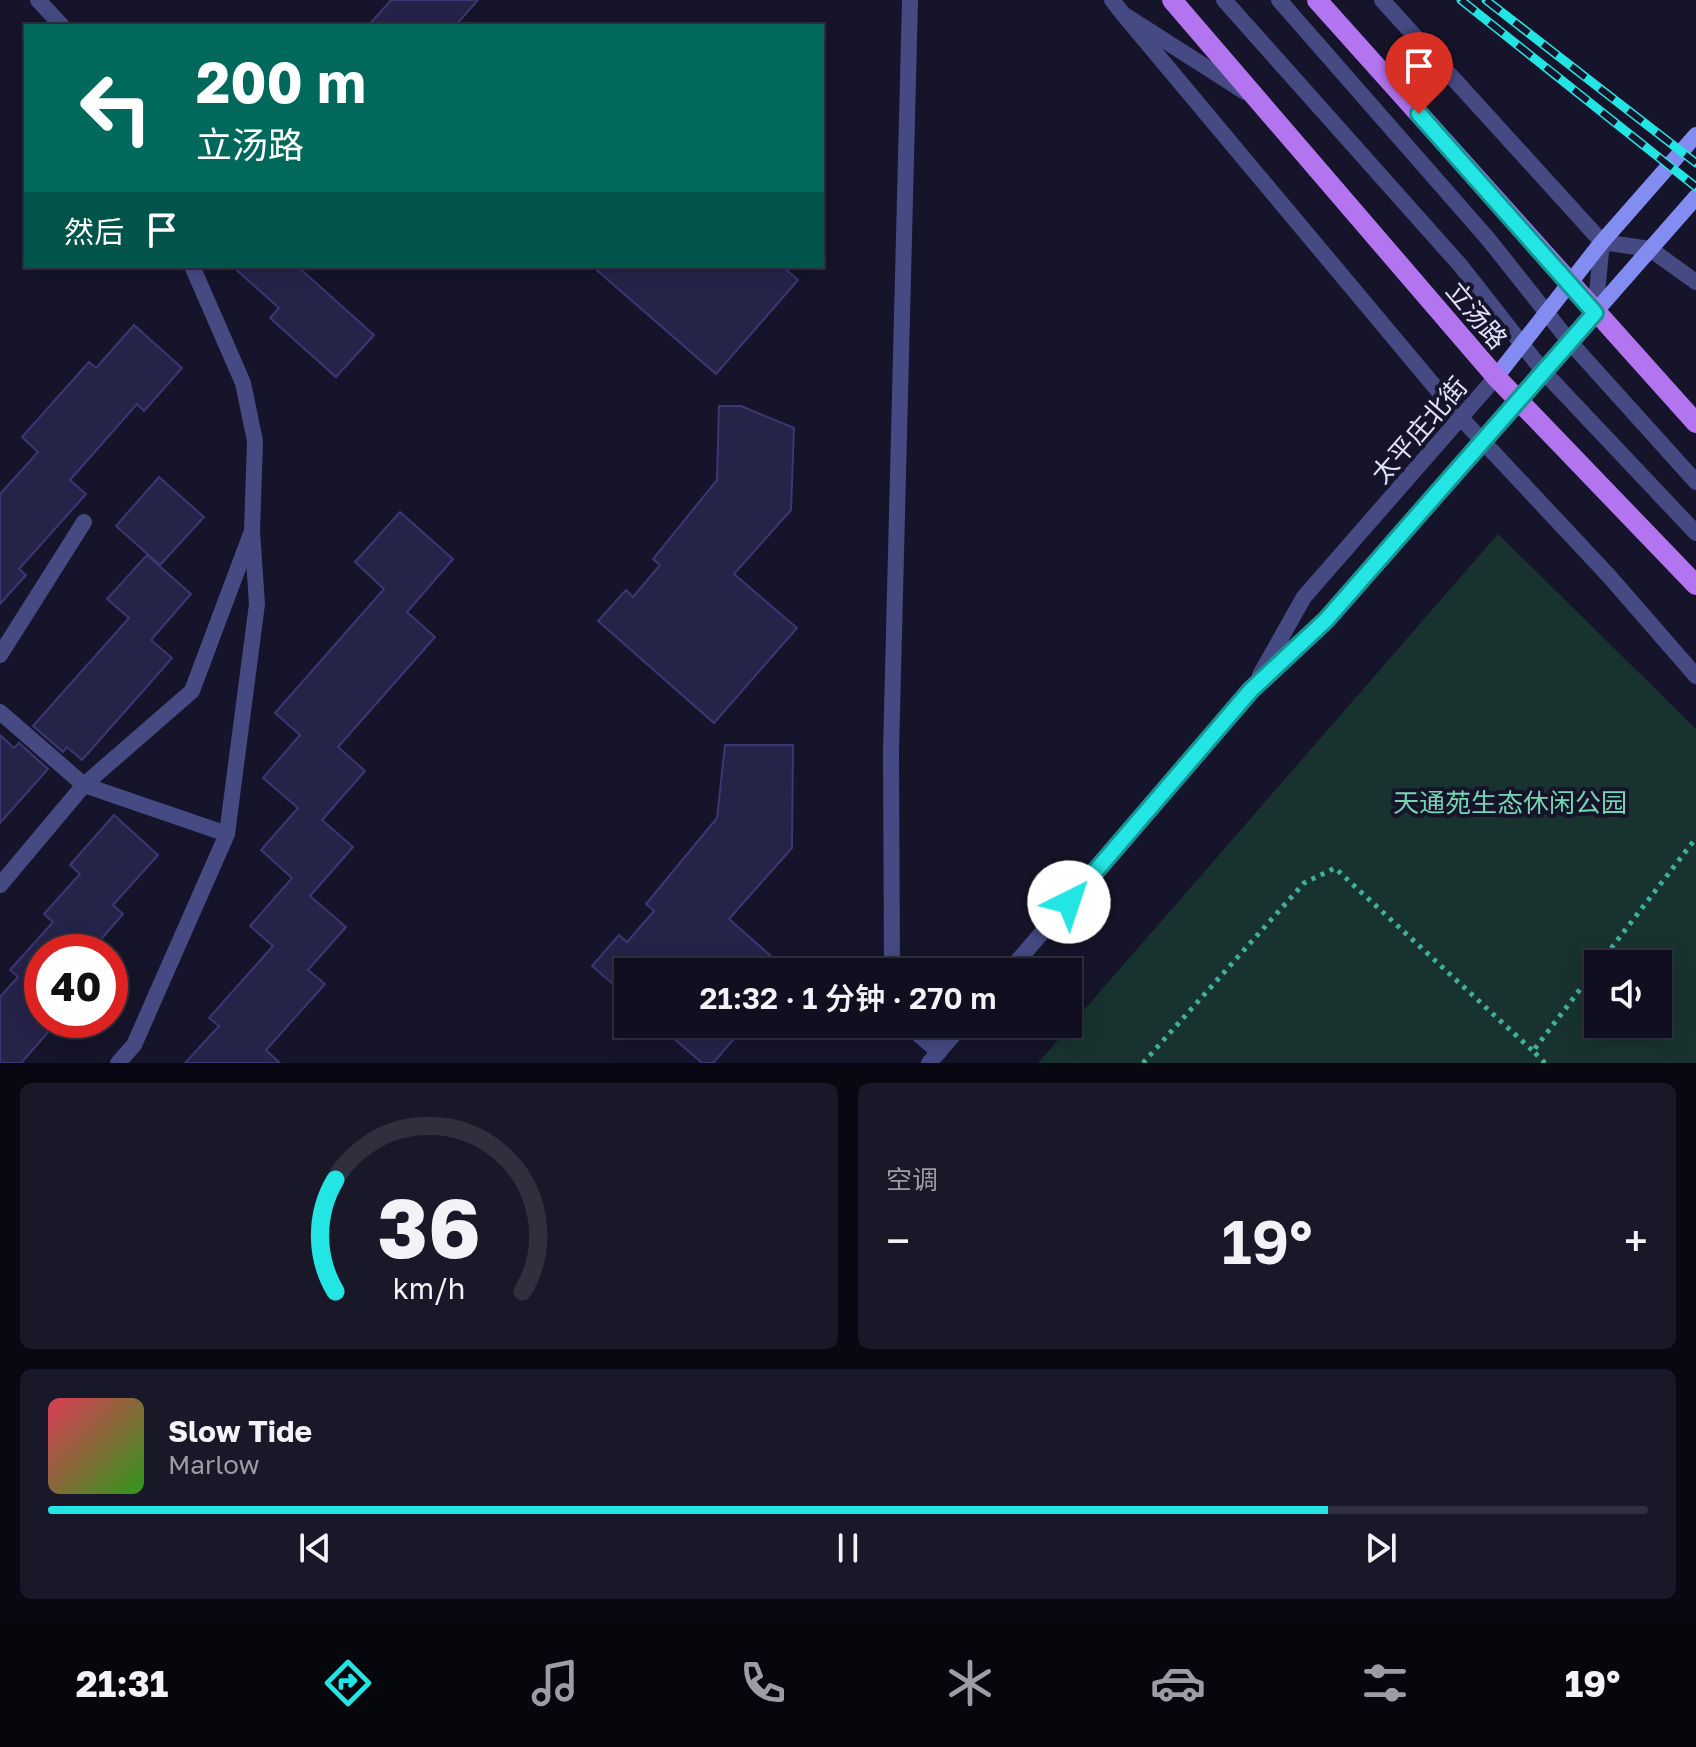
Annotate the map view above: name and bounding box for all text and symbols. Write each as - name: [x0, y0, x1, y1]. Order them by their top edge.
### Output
- pin: [1385, 32, 1453, 114]
- icon: arrive: [1397, 44, 1441, 88]
- text: 200 m: [196, 48, 366, 115]
- icon: left: [64, 56, 168, 160]
- text: 立汤路: [196, 123, 304, 166]
- icon: arrive: [140, 208, 184, 252]
- text: 然后: [64, 214, 124, 250]
- street label: 立汤路: [1440, 275, 1514, 355]
- street label: 太平庄北街: [1365, 371, 1473, 489]
- park label: 天通苑生态休闲公园: [1393, 787, 1627, 818]
- position arrow: [1027, 860, 1111, 944]
- speed limit sign: 40: [24, 934, 128, 1038]
- map controls: [1584, 950, 1672, 1038]
- button: sound: [1584, 950, 1672, 1038]
- text: 21:32 · 1 分钟 · 270 m: [700, 980, 996, 1016]
- text: 空调: [886, 1164, 938, 1195]
- text: 36: [377, 1176, 481, 1276]
- text: 19°: [1221, 1205, 1313, 1277]
- text: −: [886, 1214, 910, 1267]
- text: +: [1624, 1214, 1648, 1267]
- text: km/h: [393, 1271, 465, 1305]
- text: Slow Tide: [168, 1413, 312, 1449]
- text: Marlow: [168, 1449, 260, 1480]
- icon: previous: [293, 1526, 337, 1570]
- icon: pause: [826, 1526, 870, 1570]
- icon: next: [1359, 1526, 1403, 1570]
- icon: directions: [320, 1655, 376, 1711]
- icon: music: [527, 1655, 583, 1711]
- icon: phone: [735, 1655, 791, 1711]
- icon: climate: [942, 1655, 998, 1711]
- icon: car: [1150, 1655, 1206, 1711]
- icon: filters: [1357, 1655, 1413, 1711]
- text: 21:31: [76, 1662, 168, 1705]
- text: 19°: [1565, 1662, 1620, 1705]

